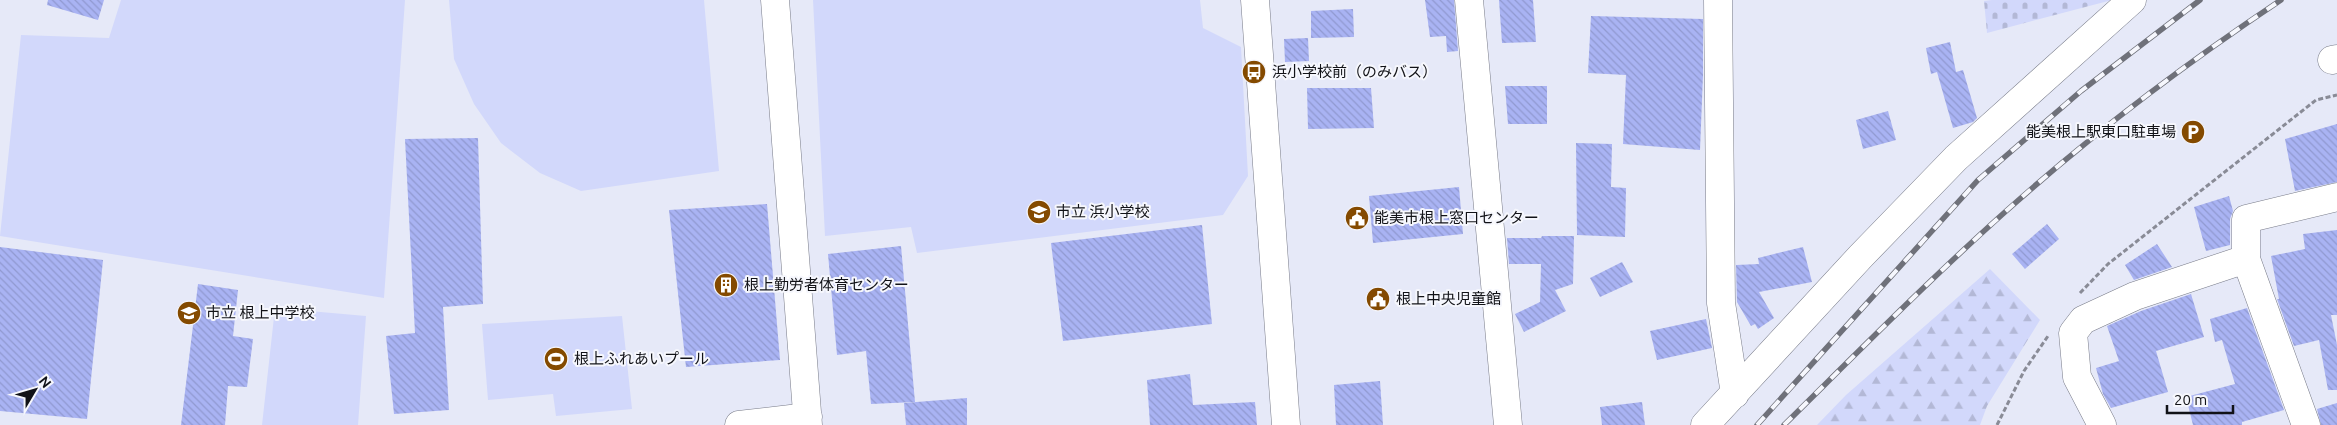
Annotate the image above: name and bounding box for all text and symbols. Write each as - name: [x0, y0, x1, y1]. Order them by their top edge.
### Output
- bus stop icon: 浜小学校前（のみバス）: [1241, 59, 1267, 85]
- place label: 浜小学校前（のみバス）: [1272, 63, 1437, 80]
- parking icon: 能美根上駅東口駐車場: [2180, 119, 2206, 145]
- place label: 能美根上駅東口駐車場: [2026, 123, 2176, 140]
- school or university icon: 市立 浜小学校: [1026, 199, 1052, 225]
- place label: 市立 浜小学校: [1056, 203, 1149, 220]
- public building icon: 能美市根上窓口センター: [1344, 205, 1370, 231]
- place label: 能美市根上窓口センター: [1374, 209, 1539, 226]
- building icon: 根上勤労者体育センター: [713, 272, 739, 298]
- place label: 根上勤労者体育センター: [744, 276, 909, 293]
- public building icon: 根上中央児童館: [1365, 286, 1391, 312]
- place label: 根上中央児童館: [1396, 290, 1501, 307]
- school or university icon: 市立 根上中学校: [176, 300, 202, 326]
- place label: 市立 根上中学校: [206, 304, 314, 321]
- sports icon: 根上ふれあいプール: [543, 346, 569, 372]
- place label: 根上ふれあいプール: [574, 350, 709, 367]
- north arrow: [10, 365, 60, 415]
- text: N: [36, 373, 55, 391]
- scale bar: [2167, 382, 2233, 414]
- text: 20 m: [2174, 391, 2207, 408]

